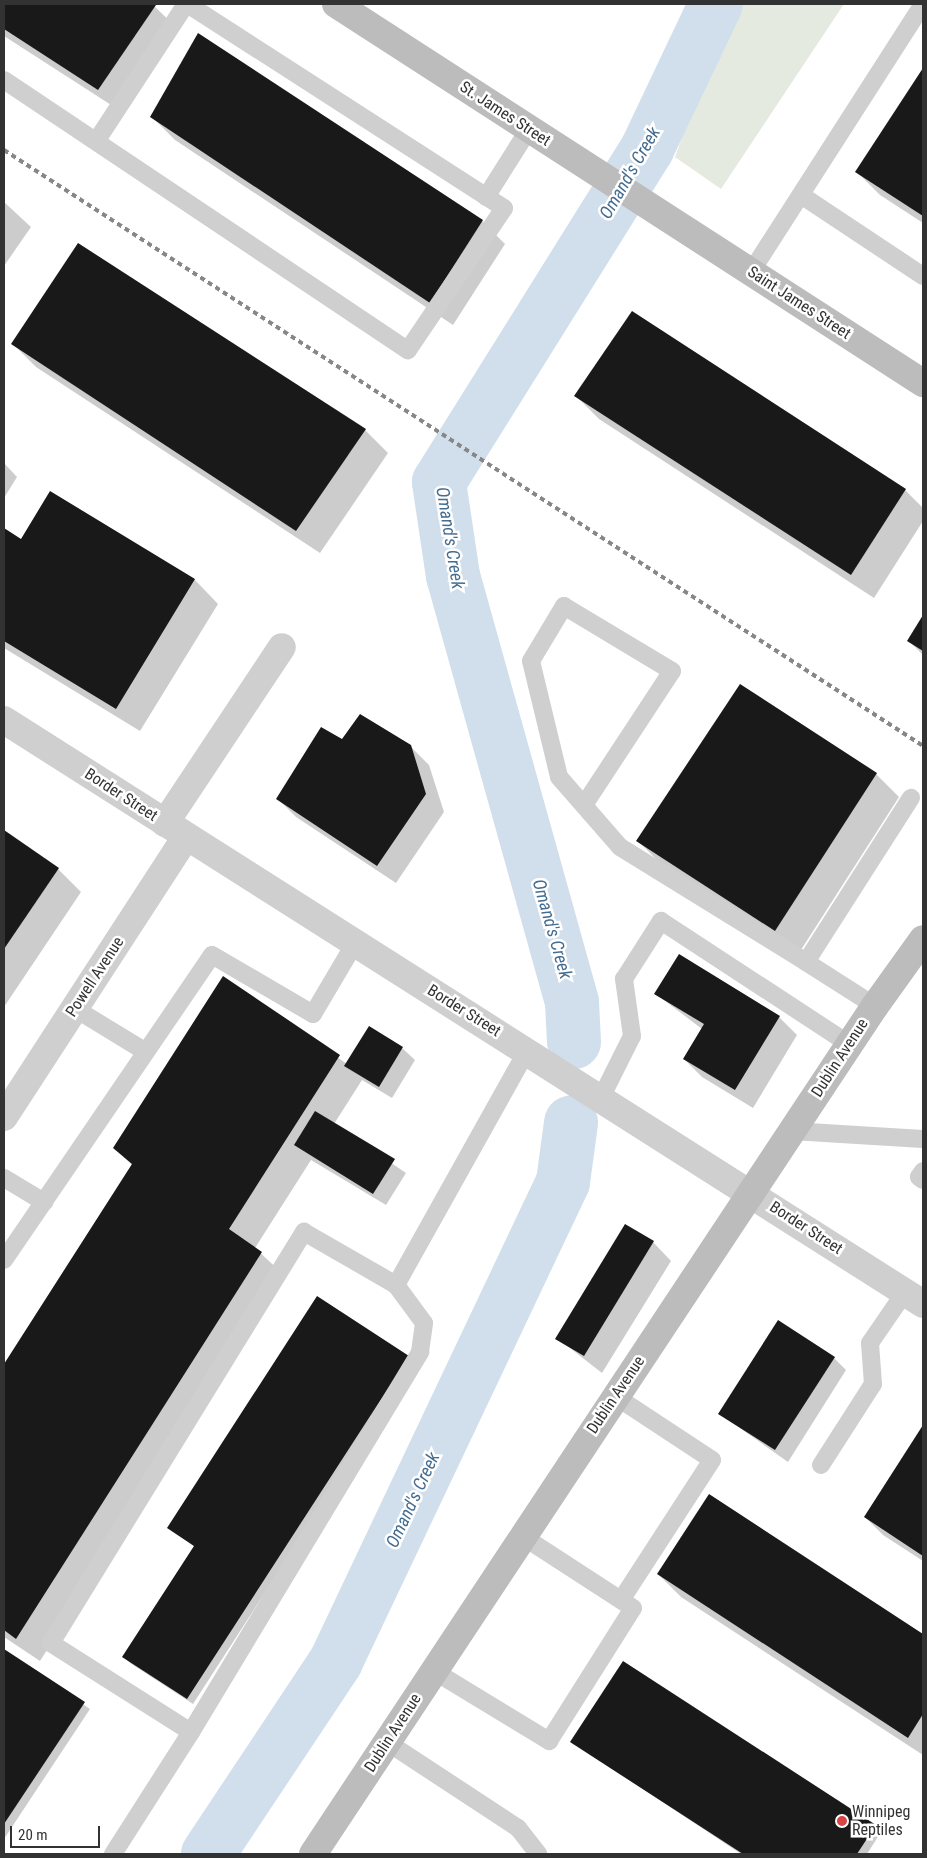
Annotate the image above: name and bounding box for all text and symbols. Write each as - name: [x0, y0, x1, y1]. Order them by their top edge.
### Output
- street label: St. James Street: [456, 78, 554, 150]
- water label: Omand's Creek: [595, 123, 665, 223]
- street label: Saint James Street: [744, 262, 854, 344]
- water label: Omand's Creek: [431, 486, 469, 590]
- street label: Border Street: [81, 764, 161, 826]
- water label: Omand's Creek: [527, 877, 577, 981]
- street label: Powell Avenue: [62, 933, 128, 1021]
- street label: Border Street: [424, 981, 504, 1041]
- street label: Dublin Avenue: [808, 1015, 872, 1101]
- street label: Border Street: [766, 1197, 846, 1259]
- street label: Dublin Avenue: [583, 1352, 649, 1438]
- water label: Omand's Creek: [381, 1449, 445, 1551]
- street label: Dublin Avenue: [361, 1690, 425, 1776]
- place label: Winnipeg Reptiles: [852, 1802, 910, 1840]
- marker: Winnipeg Reptiles: [836, 1815, 848, 1827]
- scale bar: [12, 1816, 102, 1848]
- text: 20 m: [18, 1826, 48, 1844]

